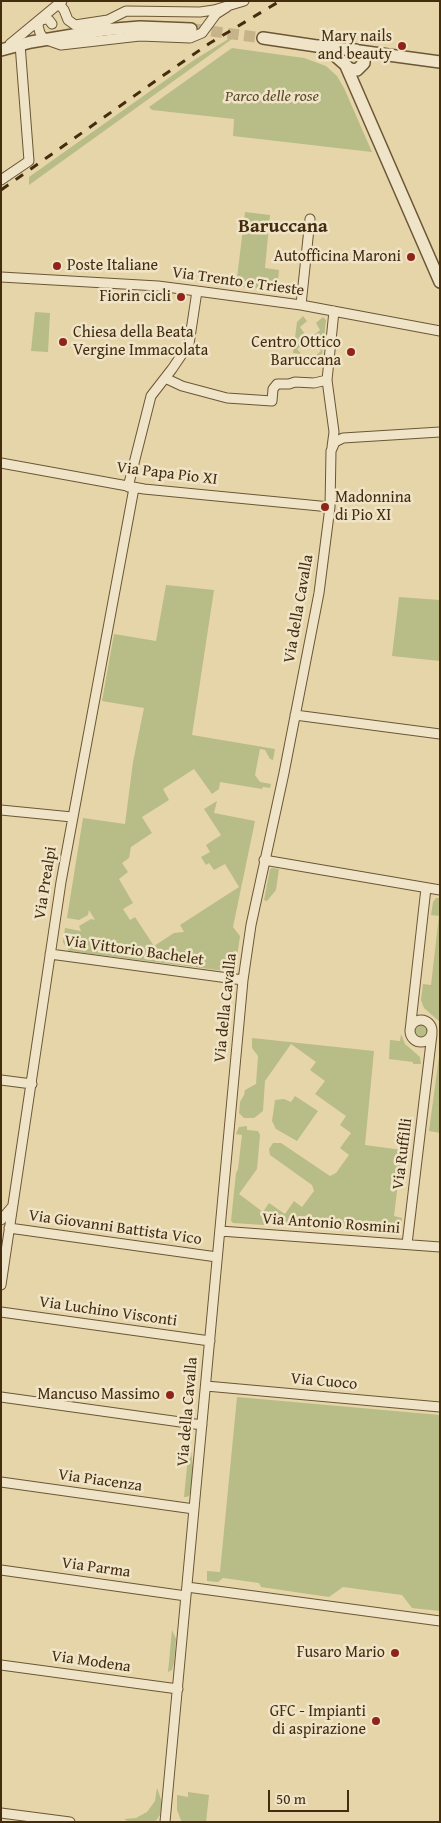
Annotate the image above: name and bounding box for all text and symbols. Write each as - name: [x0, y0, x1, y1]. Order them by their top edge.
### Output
- place label: Mary nails and beauty: [318, 27, 392, 65]
- marker: Mary nails and beauty: [396, 40, 408, 52]
- park label: Parco delle rose: [225, 87, 319, 107]
- district label: Baruccana: [238, 216, 328, 238]
- place label: Autofficina Maroni: [274, 247, 401, 267]
- marker: Autofficina Maroni: [405, 251, 417, 263]
- place label: Poste Italiane: [67, 256, 158, 276]
- marker: Poste Italiane: [51, 260, 63, 272]
- street label: Via Trento e Trieste: [171, 263, 305, 301]
- place label: Fiorin cicli: [100, 287, 171, 307]
- marker: Fiorin cicli: [175, 291, 187, 303]
- place label: Chiesa della Beata Vergine Immacolata: [73, 323, 208, 361]
- place label: Centro Ottico Baruccana: [251, 333, 341, 371]
- marker: Chiesa della Beata Vergine Immacolata: [57, 336, 69, 348]
- marker: Centro Ottico Baruccana: [345, 346, 357, 358]
- street label: Via Papa Pio XI: [115, 458, 219, 490]
- place label: Madonnina di Pio XI: [335, 488, 411, 526]
- marker: Madonnina di Pio XI: [319, 501, 331, 513]
- street label: Via della Cavalla: [280, 553, 318, 665]
- street label: Via Prealpi: [31, 845, 61, 921]
- street label: Via Vittorio Bachelet: [63, 932, 205, 970]
- street label: Via della Cavalla: [211, 952, 241, 1064]
- street label: Via Ruffilli: [389, 1117, 417, 1191]
- street label: Via Giovanni Battista Vico: [27, 1206, 203, 1250]
- street label: Via Antonio Rosmini: [261, 1210, 401, 1238]
- street label: Via Luchino Visconti: [38, 1293, 178, 1331]
- street label: Via della Cavalla: [174, 1356, 202, 1468]
- street label: Via Cuoco: [290, 1370, 358, 1394]
- place label: Mancuso Massimo: [37, 1385, 160, 1405]
- marker: Mancuso Massimo: [164, 1389, 176, 1401]
- street label: Via Piacenza: [57, 1466, 143, 1496]
- street label: Via Parma: [60, 1554, 132, 1582]
- place label: Fusaro Mario: [297, 1643, 385, 1663]
- street label: Via Modena: [50, 1647, 132, 1677]
- marker: Fusaro Mario: [389, 1647, 401, 1659]
- place label: GFC - Impianti di aspirazione: [270, 1702, 366, 1740]
- marker: GFC - Impianti di aspirazione: [370, 1715, 382, 1727]
- scale bar: [271, 1780, 352, 1812]
- text: 50 m: [276, 1788, 306, 1809]

